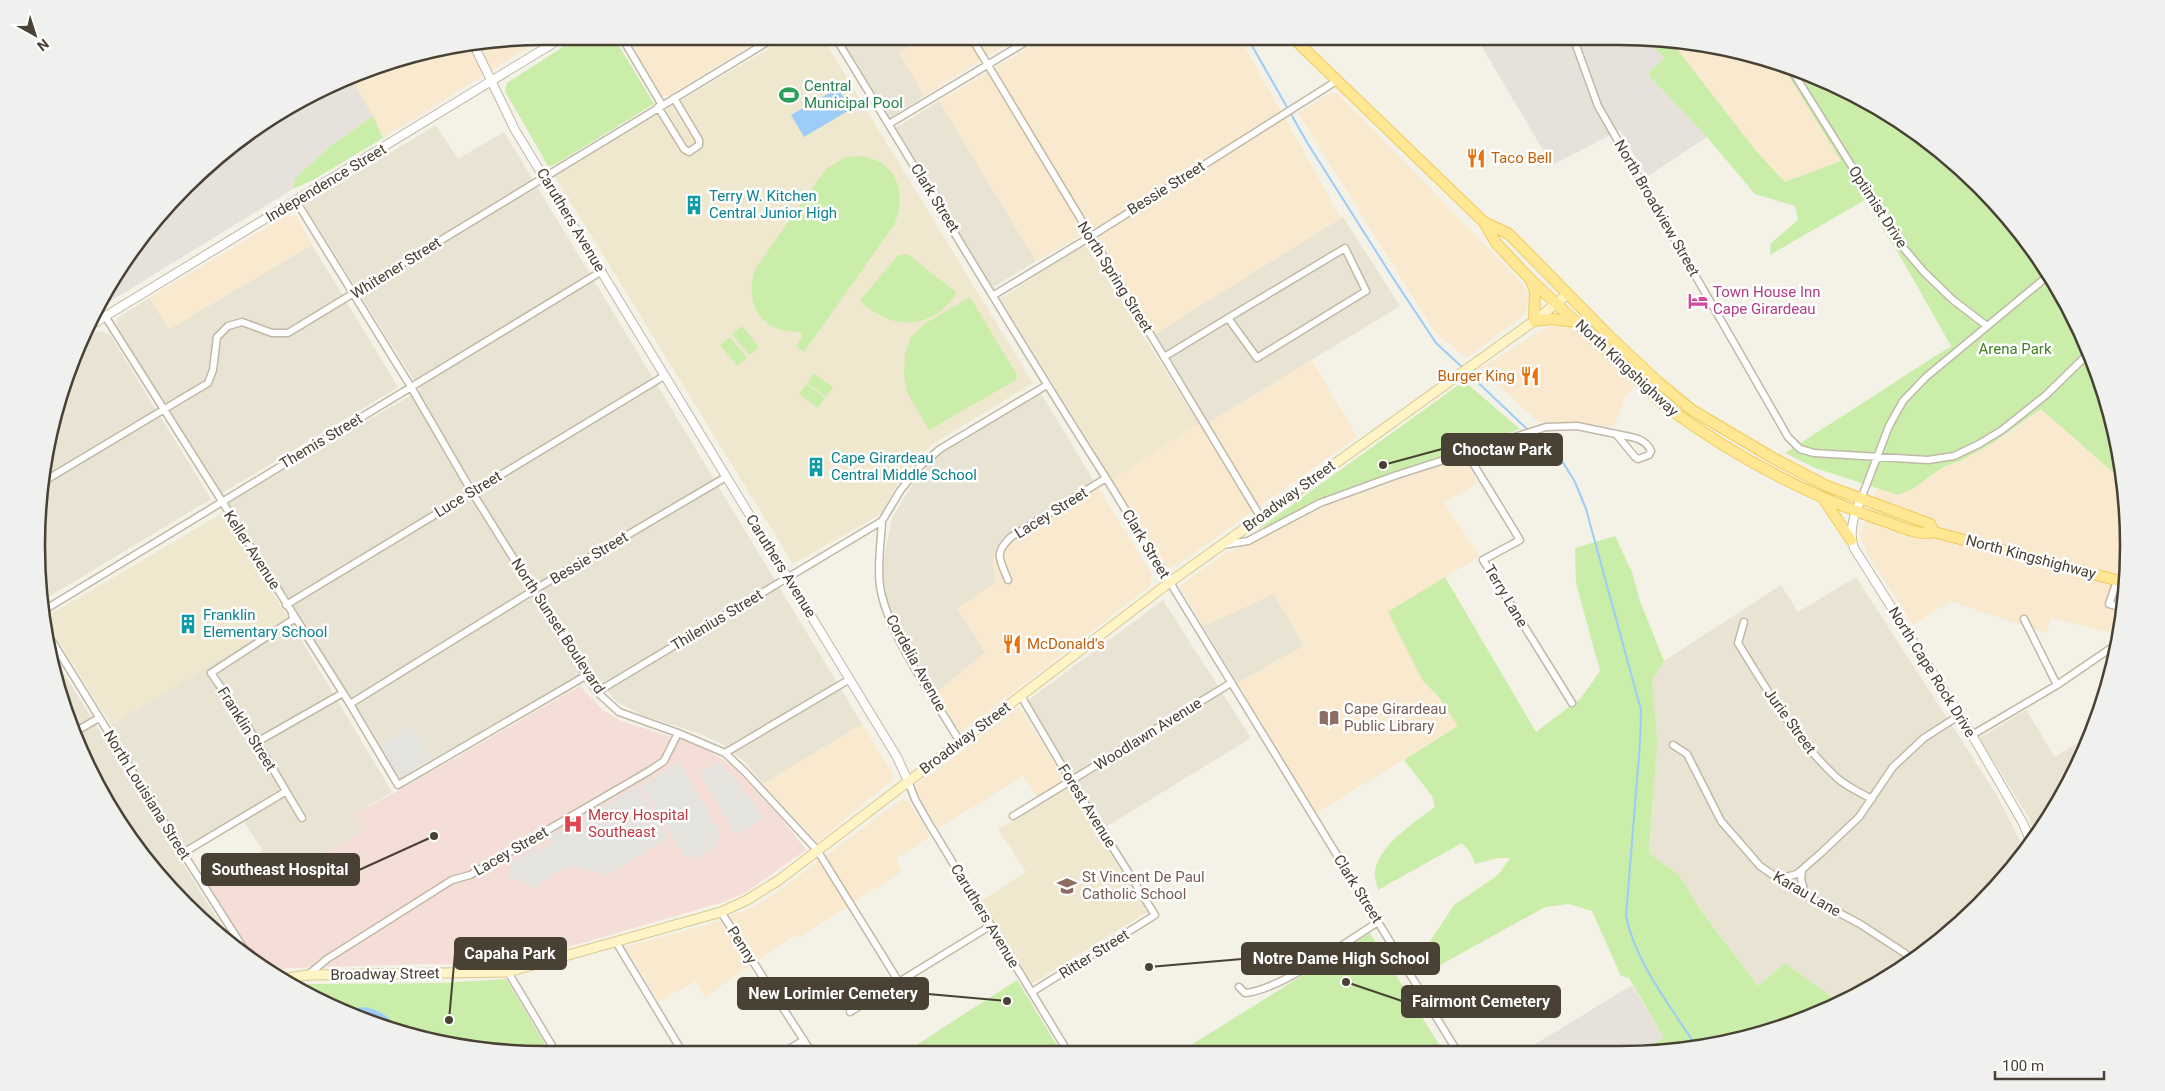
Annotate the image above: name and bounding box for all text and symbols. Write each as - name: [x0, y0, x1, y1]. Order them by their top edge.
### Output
- north arrow: [10, 10, 60, 60]
- text: N: [34, 36, 52, 54]
- place label: Central Municipal Pool: [804, 77, 903, 112]
- sports icon: Central Municipal Pool: [778, 84, 800, 106]
- street label: North Broadview Street: [1611, 137, 1703, 279]
- street label: Independence Street: [263, 140, 390, 226]
- restaurant icon: Taco Bell: [1465, 147, 1487, 169]
- place label: Taco Bell: [1491, 149, 1552, 167]
- street label: Bessie Street: [1124, 157, 1208, 219]
- street label: Clark Street: [907, 160, 963, 236]
- street label: Optimist Drive: [1845, 163, 1911, 251]
- street label: Caruthers Avenue: [533, 165, 609, 275]
- place label: Terry W. Kitchen Central Junior High: [709, 187, 837, 222]
- building icon: Terry W. Kitchen Central Junior High: [683, 194, 705, 216]
- street label: North Spring Street: [1074, 218, 1157, 336]
- street label: Whitener Street: [348, 233, 444, 303]
- place label: Town House Inn Cape Girardeau: [1713, 283, 1821, 318]
- hotel icon: Town House Inn Cape Girardeau: [1687, 290, 1709, 312]
- street label: North Kingshighway: [1572, 316, 1682, 420]
- park label: Arena Park: [1978, 340, 2052, 358]
- restaurant icon: Burger King: [1519, 365, 1541, 387]
- place label: Burger King: [1437, 367, 1515, 385]
- street label: Themis Street: [276, 409, 366, 473]
- callout: Choctaw Park: [1442, 434, 1562, 465]
- text: Choctaw Park: [1452, 440, 1552, 459]
- place label: Cape Girardeau Central Middle School: [831, 449, 977, 484]
- building icon: Cape Girardeau Central Middle School: [805, 456, 827, 478]
- street label: Broadway Street: [1240, 457, 1339, 535]
- street label: Luce Street: [431, 467, 505, 521]
- street label: Lacey Street: [1011, 484, 1091, 542]
- street label: Clark Street: [1118, 506, 1174, 582]
- street label: Keller Avenue: [220, 507, 284, 593]
- street label: Caruthers Avenue: [742, 511, 820, 621]
- street label: Bessie Street: [547, 528, 631, 588]
- street label: North Kingshighway: [1964, 531, 2098, 583]
- street label: North Sunset Boulevard: [507, 555, 609, 697]
- street label: Terry Lane: [1480, 561, 1532, 631]
- street label: Thilenius Street: [668, 586, 766, 654]
- street label: North Cape Rock Drive: [1885, 604, 1979, 741]
- place label: Franklin Elementary School: [203, 606, 327, 641]
- street label: Cordelia Avenue: [882, 611, 950, 715]
- building icon: Franklin Elementary School: [177, 613, 199, 635]
- restaurant icon: McDonald's: [1001, 633, 1023, 655]
- place label: McDonald's: [1027, 635, 1105, 653]
- street label: Franklin Street: [214, 684, 280, 774]
- street label: Jurie Street: [1760, 685, 1820, 757]
- street label: Woodlawn Avenue: [1091, 694, 1205, 774]
- street label: Broadway Street: [916, 698, 1014, 778]
- place label: Cape Girardeau Public Library: [1344, 700, 1447, 735]
- library icon: Cape Girardeau Public Library: [1318, 707, 1340, 729]
- street label: North Louisiana Street: [100, 727, 194, 863]
- street label: Forest Avenue: [1054, 761, 1120, 851]
- place label: Mercy Hospital Southeast: [588, 806, 688, 841]
- hospital icon: Mercy Hospital Southeast: [562, 813, 584, 835]
- street label: Lacey Street: [471, 823, 551, 879]
- street label: Clark Street: [1330, 851, 1386, 927]
- callout: Southeast Hospital: [202, 854, 359, 885]
- text: Southeast Hospital: [211, 860, 349, 879]
- street label: Caruthers Avenue: [947, 861, 1023, 971]
- street label: Karau Lane: [1770, 867, 1844, 921]
- place label: St Vincent De Paul Catholic School: [1082, 868, 1205, 903]
- school or university icon: St Vincent De Paul Catholic School: [1056, 875, 1078, 897]
- street label: Penny: [723, 923, 761, 967]
- street label: Ritter Street: [1056, 925, 1132, 983]
- callout: Capaha Park: [455, 938, 566, 969]
- callout: Notre Dame High School: [1242, 943, 1439, 974]
- text: Capaha Park: [464, 944, 556, 963]
- text: Notre Dame High School: [1253, 949, 1429, 968]
- street label: Broadway Street: [330, 964, 440, 984]
- callout: New Lorimier Cemetery: [738, 978, 928, 1009]
- text: New Lorimier Cemetery: [748, 984, 919, 1003]
- callout: Fairmont Cemetery: [1402, 986, 1560, 1017]
- text: Fairmont Cemetery: [1412, 992, 1551, 1011]
- scale bar: [1995, 1048, 2104, 1080]
- text: 100 m: [2002, 1057, 2044, 1075]

